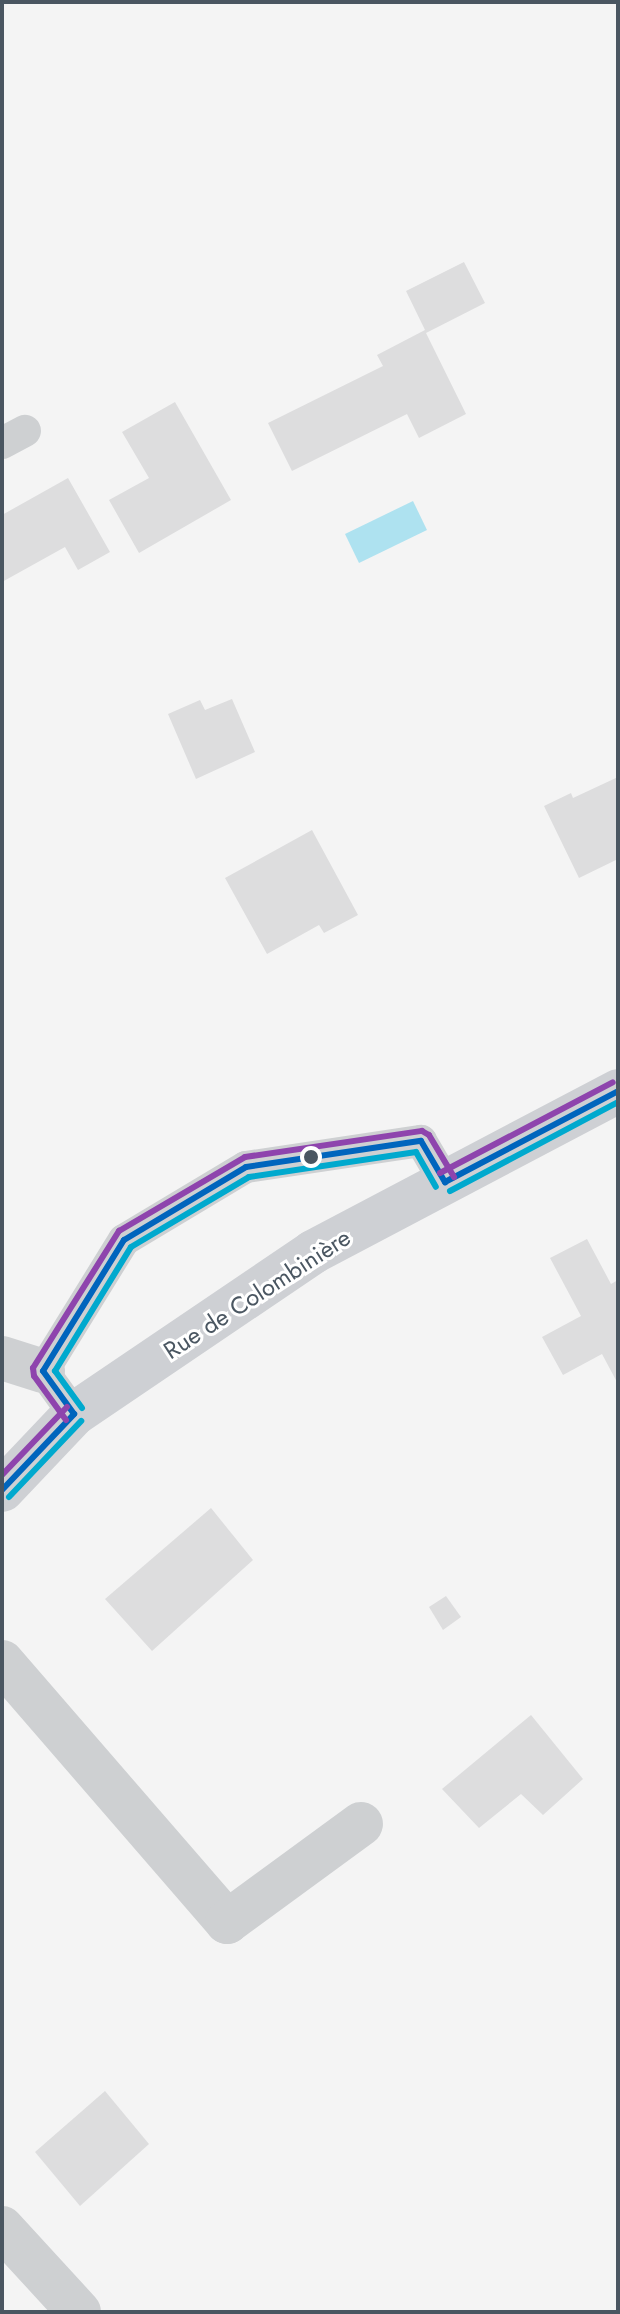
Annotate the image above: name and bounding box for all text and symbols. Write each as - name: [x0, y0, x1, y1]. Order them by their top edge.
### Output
- unlabelled marker: [303, 1149, 319, 1165]
- street label: Rue de Colombinière: [158, 1223, 356, 1365]

